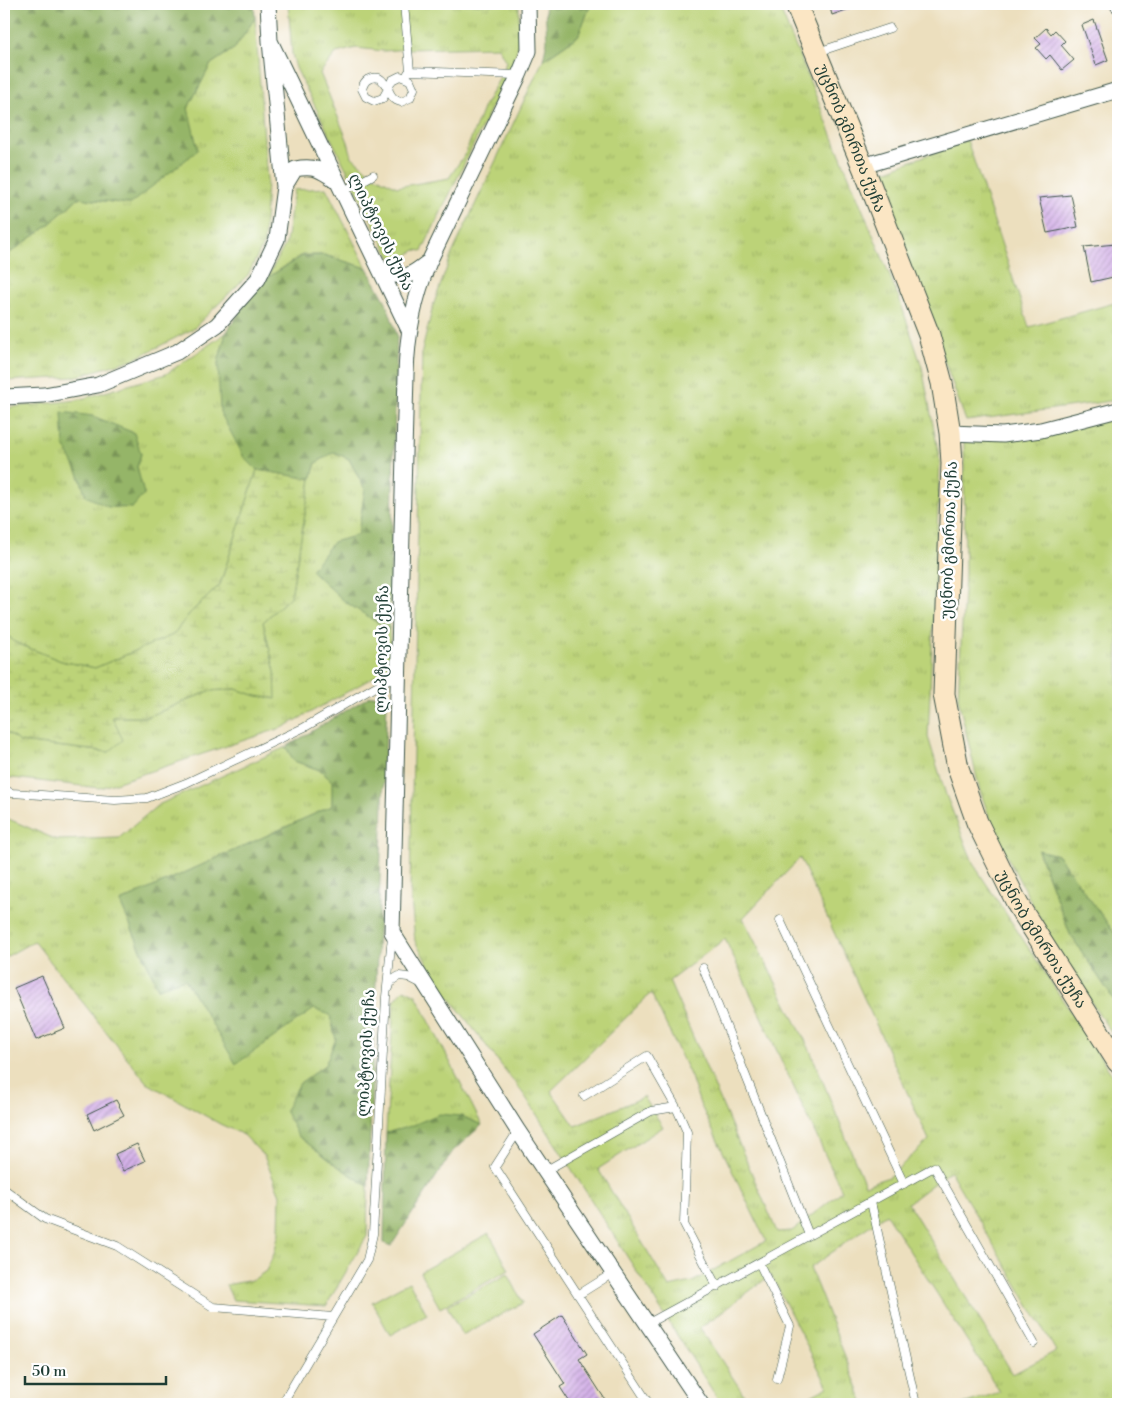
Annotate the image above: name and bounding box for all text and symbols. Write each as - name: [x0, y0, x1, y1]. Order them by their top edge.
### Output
- street label: უცნობ გმირთა ქუჩა: [812, 61, 890, 215]
- street label: ლიპტოვის ქუჩა: [344, 170, 418, 294]
- street label: უცნობ გმირთა ქუჩა: [936, 461, 962, 619]
- street label: ლიპტოვის ქუჩა: [371, 585, 393, 713]
- street label: უცნობ გმირთა ქუჩა: [992, 867, 1091, 1012]
- street label: ლიპტოვის ქუჩა: [353, 989, 379, 1117]
- scale bar: [25, 1353, 166, 1385]
- text: 50 m: [32, 1362, 66, 1381]

